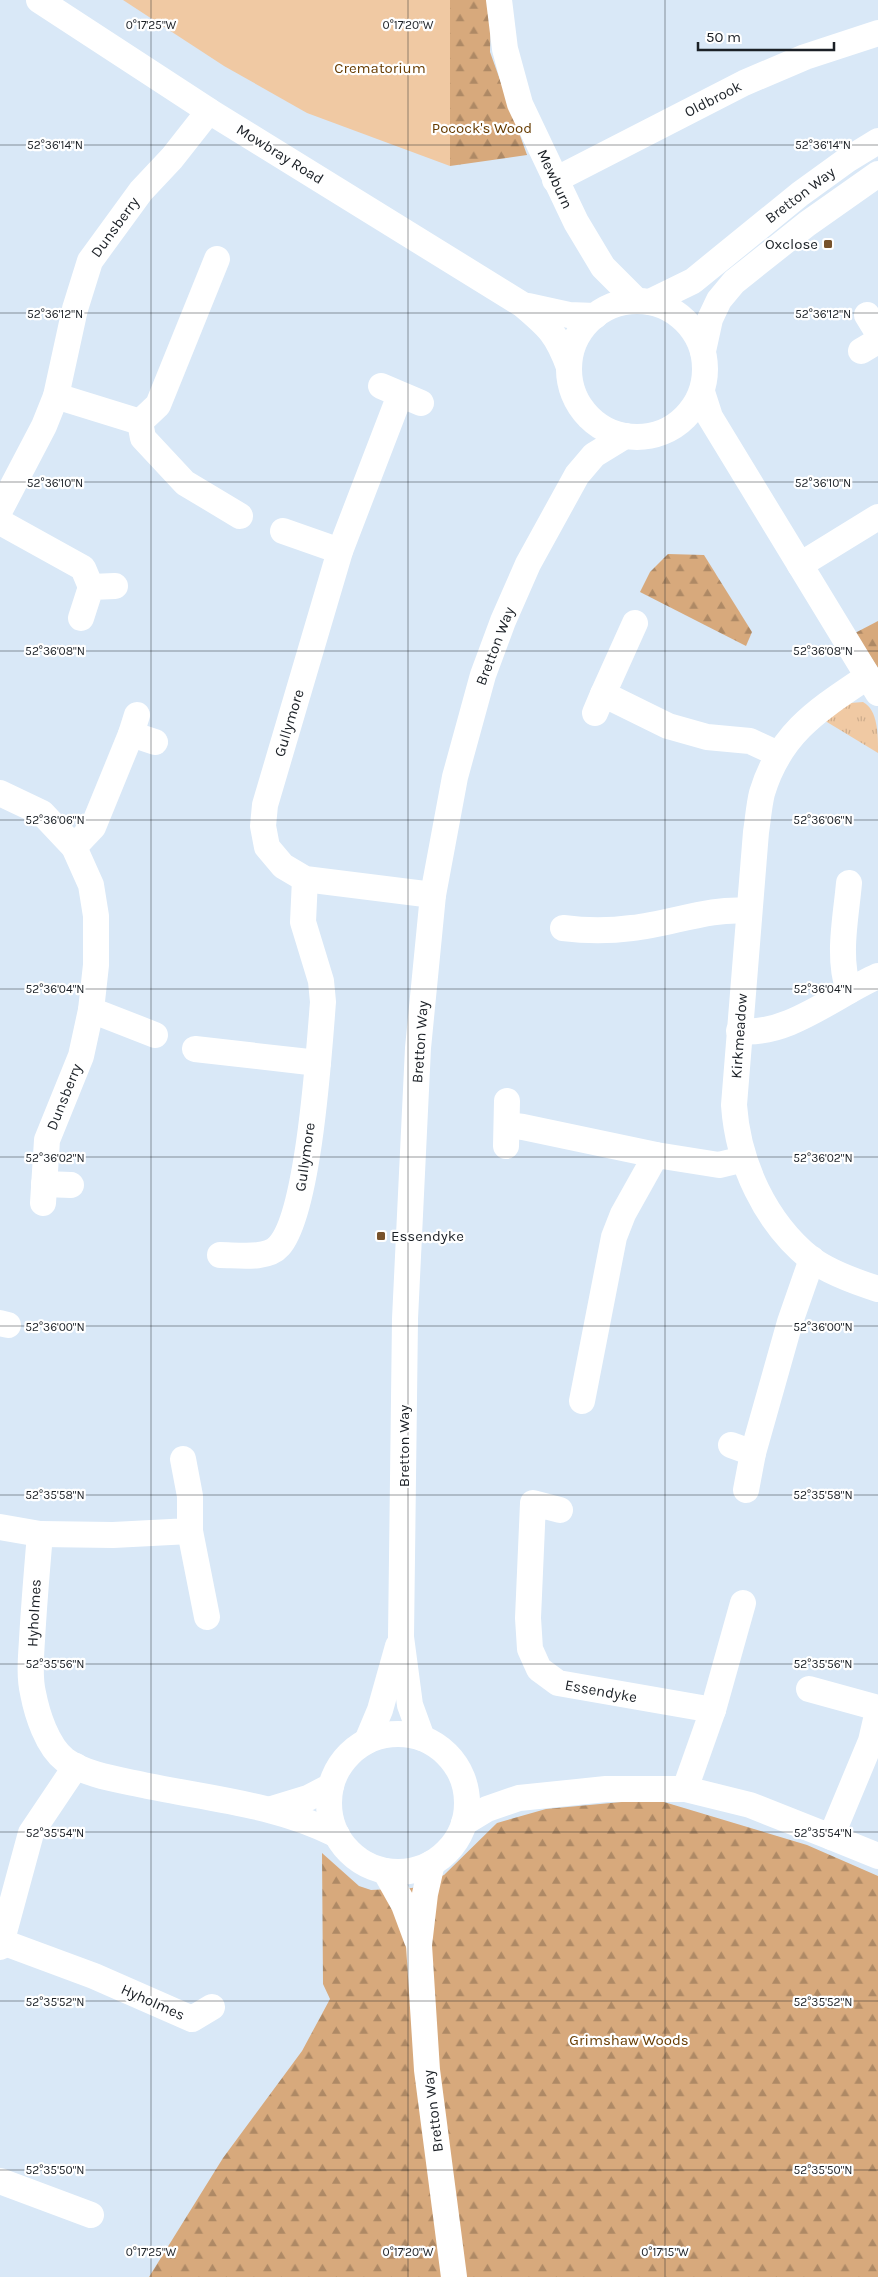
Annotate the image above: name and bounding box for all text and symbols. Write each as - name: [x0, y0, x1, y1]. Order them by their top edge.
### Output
- text: 0°17'25"W: [126, 18, 177, 32]
- text: 0°17'20"W: [383, 18, 434, 32]
- scale bar: [698, 20, 834, 52]
- text: 50 m: [706, 28, 741, 46]
- park label: Crematorium: [334, 59, 426, 77]
- street label: Oldbrook: [681, 77, 745, 121]
- park label: Pocock's Wood: [432, 119, 532, 137]
- street label: Mowbray Road: [233, 120, 327, 188]
- text: 52°36'14"N: [27, 138, 83, 152]
- text: 52°36'14"N: [795, 138, 851, 152]
- street label: Mewburn: [533, 146, 577, 212]
- street label: Bretton Way: [762, 163, 838, 227]
- street label: Dunsberry: [87, 193, 143, 261]
- place label: Oxclose: [765, 235, 818, 253]
- marker: Oxclose: [822, 238, 834, 250]
- text: 52°36'12"N: [27, 307, 83, 321]
- text: 52°36'12"N: [795, 307, 851, 321]
- text: 52°36'10"N: [27, 476, 83, 490]
- text: 52°36'10"N: [795, 476, 851, 490]
- street label: Bretton Way: [472, 604, 518, 688]
- text: 52°36'08"N: [25, 644, 85, 658]
- text: 52°36'08"N: [793, 644, 853, 658]
- street label: Gullymore: [270, 687, 308, 759]
- text: 52°36'06"N: [25, 813, 85, 827]
- text: 52°36'06"N: [793, 813, 853, 827]
- text: 52°36'04"N: [25, 982, 85, 996]
- text: 52°36'04"N: [793, 982, 853, 996]
- street label: Kirkmeadow: [727, 993, 751, 1079]
- street label: Bretton Way: [408, 1000, 432, 1084]
- street label: Dunsberry: [42, 1061, 86, 1133]
- street label: Gullymore: [291, 1121, 319, 1193]
- text: 52°36'02"N: [25, 1151, 85, 1165]
- text: 52°36'02"N: [793, 1151, 853, 1165]
- place label: Essendyke: [391, 1227, 464, 1245]
- marker: Essendyke: [375, 1230, 387, 1242]
- text: 52°36'00"N: [25, 1320, 85, 1334]
- text: 52°36'00"N: [793, 1320, 853, 1334]
- street label: Bretton Way: [395, 1405, 413, 1487]
- text: 52°35'58"N: [25, 1488, 85, 1502]
- text: 52°35'58"N: [793, 1488, 853, 1502]
- street label: Hyholmes: [23, 1579, 45, 1647]
- text: 52°35'56"N: [26, 1657, 84, 1671]
- text: 52°35'56"N: [794, 1657, 852, 1671]
- street label: Essendyke: [563, 1676, 639, 1706]
- text: 52°35'54"N: [26, 1826, 84, 1840]
- text: 52°35'54"N: [794, 1826, 852, 1840]
- street label: Hyholmes: [118, 1980, 188, 2024]
- text: 52°35'52"N: [26, 1995, 84, 2009]
- text: 52°35'52"N: [794, 1995, 852, 2009]
- park label: Grimshaw Woods: [569, 2031, 689, 2049]
- street label: Bretton Way: [419, 2069, 447, 2153]
- text: 52°35'50"N: [25, 2163, 85, 2177]
- text: 52°35'50"N: [793, 2163, 853, 2177]
- text: 0°17'25"W: [126, 2245, 177, 2259]
- text: 0°17'20"W: [383, 2245, 434, 2259]
- text: 0°17'15"W: [641, 2245, 689, 2259]

